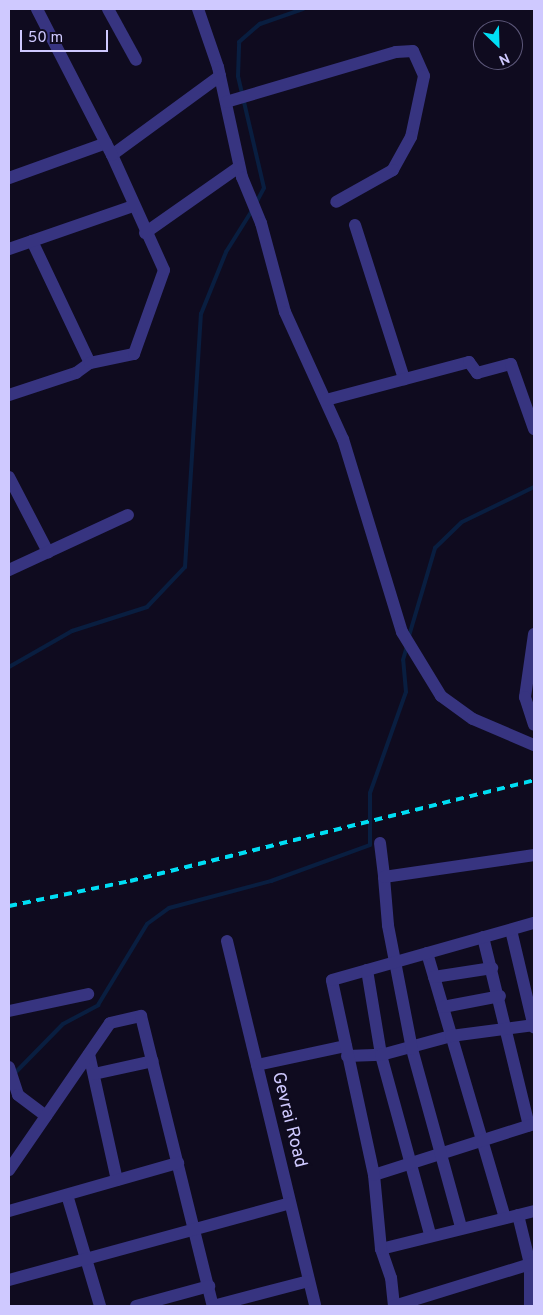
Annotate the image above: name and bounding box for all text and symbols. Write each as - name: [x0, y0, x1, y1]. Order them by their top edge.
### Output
- scale bar: [22, 20, 110, 52]
- north arrow: [473, 20, 523, 70]
- text: 50 m: [28, 29, 63, 48]
- text: N: [496, 48, 512, 68]
- street label: Gevrai Road: [266, 1070, 310, 1170]

